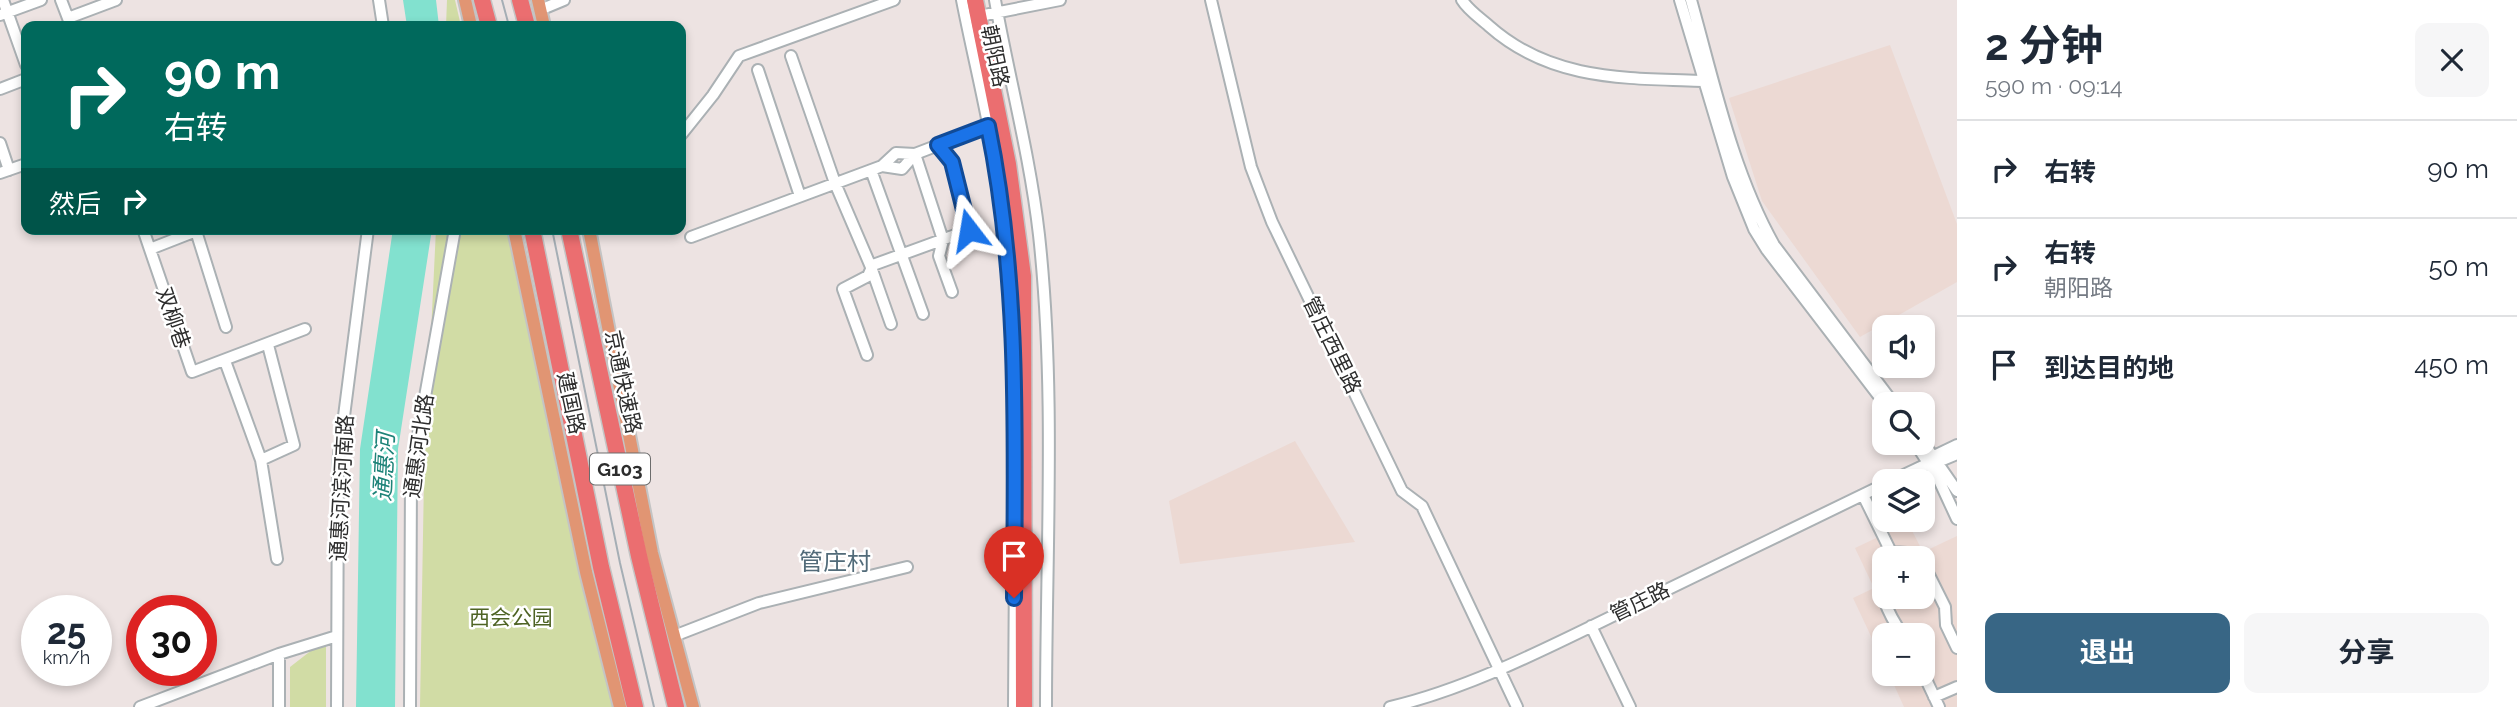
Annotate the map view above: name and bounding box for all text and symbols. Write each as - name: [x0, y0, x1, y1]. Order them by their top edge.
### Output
- text: 2 分钟: [1985, 21, 2103, 70]
- street label: 朝阳路: [977, 22, 1014, 89]
- button: close: [2415, 23, 2489, 97]
- text: 90 m: [164, 43, 280, 100]
- icon: right: [49, 49, 140, 140]
- text: 590 m · 09:14: [1985, 72, 2122, 99]
- text: 右转: [164, 109, 228, 146]
- icon: right: [1985, 150, 2023, 188]
- text: 90 m: [2427, 154, 2489, 184]
- text: 右转: [2044, 157, 2096, 187]
- icon: right: [115, 182, 153, 220]
- text: 然后: [49, 189, 101, 219]
- position arrow: [932, 193, 1006, 267]
- text: 右转: [2044, 238, 2096, 268]
- icon: right: [1985, 248, 2023, 286]
- text: 50 m: [2428, 252, 2489, 282]
- text: 朝阳路: [2044, 274, 2113, 301]
- street label: 双柳巷: [151, 284, 196, 352]
- street label: 管庄西里路: [1298, 292, 1367, 397]
- map controls: [1872, 315, 1935, 686]
- button: sound: [1872, 315, 1935, 378]
- street label: 京通快速路: [600, 328, 647, 436]
- icon: arrive: [1985, 346, 2023, 384]
- text: 450 m: [2414, 350, 2489, 380]
- text: 到达目的地: [2044, 353, 2174, 383]
- street label: 建国路: [553, 369, 590, 436]
- street label: 通惠河北路: [399, 392, 438, 500]
- button: search: [1872, 392, 1935, 455]
- street label: 通惠河滨河南路: [325, 414, 358, 562]
- water label: 通惠河: [368, 428, 399, 502]
- road number: G103: [590, 454, 650, 484]
- button: layers: [1872, 469, 1935, 532]
- pin: [984, 526, 1044, 598]
- icon: arrive: [995, 537, 1033, 575]
- button: +: [1872, 546, 1935, 609]
- district label: 管庄村: [799, 547, 871, 576]
- street label: 管庄路: [1606, 577, 1674, 627]
- speed limit sign: 30: [126, 595, 217, 686]
- park label: 西会公园: [469, 605, 553, 630]
- text: 25: [47, 611, 86, 652]
- button: 退出: [1985, 613, 2230, 693]
- button: 分享: [2244, 613, 2489, 693]
- button: −: [1872, 623, 1935, 686]
- text: km/h: [43, 647, 90, 668]

